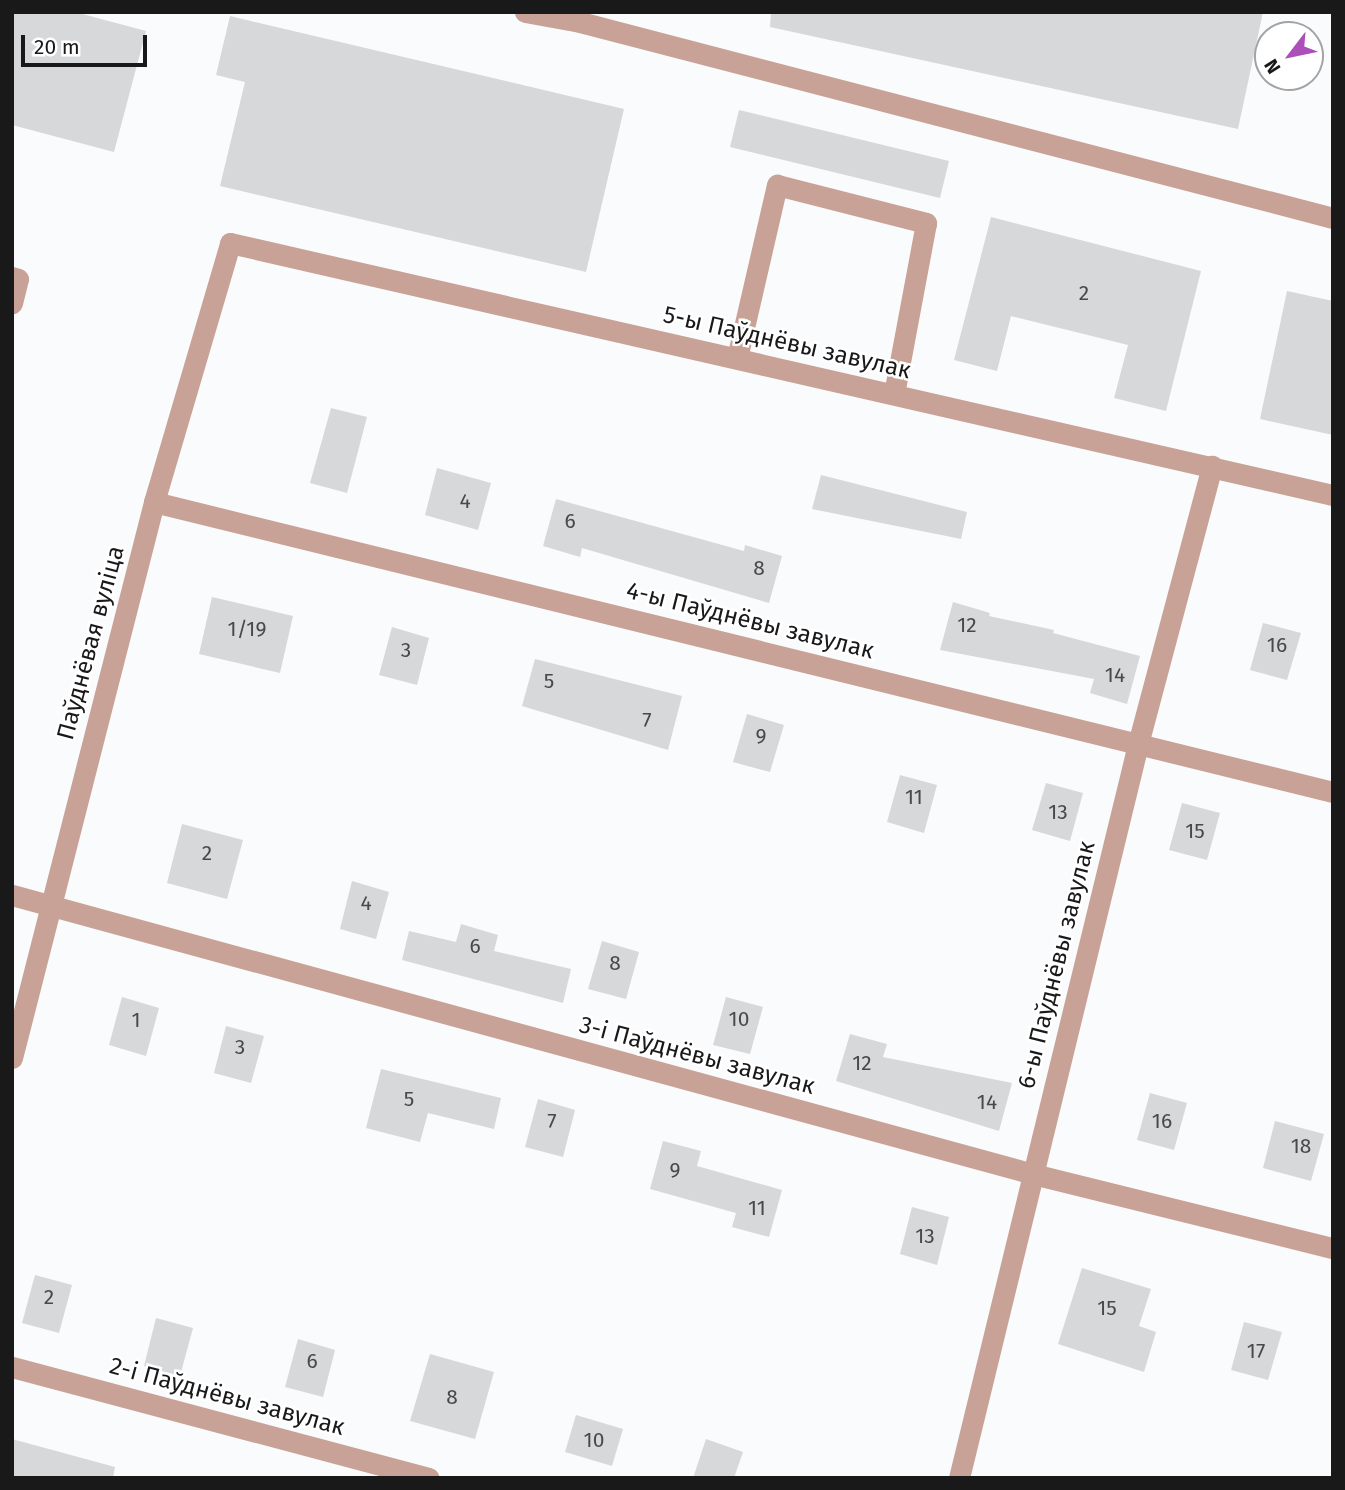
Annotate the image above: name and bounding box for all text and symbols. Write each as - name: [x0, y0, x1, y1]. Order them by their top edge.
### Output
- scale bar: [24, 21, 150, 65]
- north arrow: [1254, 21, 1324, 91]
- text: 20 m: [34, 34, 80, 60]
- text: N: [1259, 55, 1286, 78]
- house number: 2: [1079, 280, 1089, 306]
- street label: 5-ы Паўднёвы завулак: [660, 300, 914, 386]
- house number: 4: [459, 488, 471, 514]
- house number: 6: [564, 508, 576, 534]
- street label: Паўднёвая вуліца: [51, 543, 131, 743]
- house number: 8: [753, 555, 765, 581]
- street label: 4-ы Паўднёвы завулак: [623, 576, 877, 666]
- house number: 12: [957, 612, 977, 638]
- house number: 1/19: [228, 616, 266, 642]
- house number: 16: [1267, 632, 1287, 658]
- house number: 3: [401, 637, 411, 663]
- house number: 14: [1105, 662, 1125, 688]
- house number: 5: [544, 668, 554, 694]
- house number: 7: [642, 707, 652, 733]
- house number: 9: [755, 723, 767, 749]
- house number: 11: [905, 784, 923, 810]
- house number: 13: [1048, 799, 1068, 825]
- house number: 15: [1185, 818, 1205, 844]
- street label: 6-ы Паўднёвы завулак: [1012, 838, 1102, 1092]
- house number: 2: [202, 840, 212, 866]
- house number: 4: [360, 890, 372, 916]
- house number: 6: [469, 933, 481, 959]
- house number: 8: [609, 950, 621, 976]
- house number: 10: [729, 1006, 749, 1032]
- house number: 1: [131, 1007, 141, 1033]
- street label: 3-і Паўднёвы завулак: [576, 1011, 818, 1101]
- house number: 3: [235, 1034, 245, 1060]
- house number: 12: [852, 1050, 872, 1076]
- house number: 5: [404, 1086, 414, 1112]
- house number: 14: [977, 1089, 997, 1115]
- house number: 7: [547, 1108, 557, 1134]
- house number: 16: [1152, 1108, 1172, 1134]
- house number: 18: [1291, 1133, 1311, 1159]
- house number: 9: [669, 1157, 681, 1183]
- house number: 11: [748, 1195, 766, 1221]
- house number: 13: [915, 1223, 935, 1249]
- house number: 2: [44, 1284, 54, 1310]
- house number: 15: [1097, 1295, 1117, 1321]
- house number: 17: [1247, 1338, 1265, 1364]
- house number: 6: [306, 1348, 318, 1374]
- street label: 2-і Паўднёвы завулак: [106, 1352, 348, 1442]
- house number: 8: [446, 1384, 458, 1410]
- house number: 10: [584, 1427, 604, 1453]

